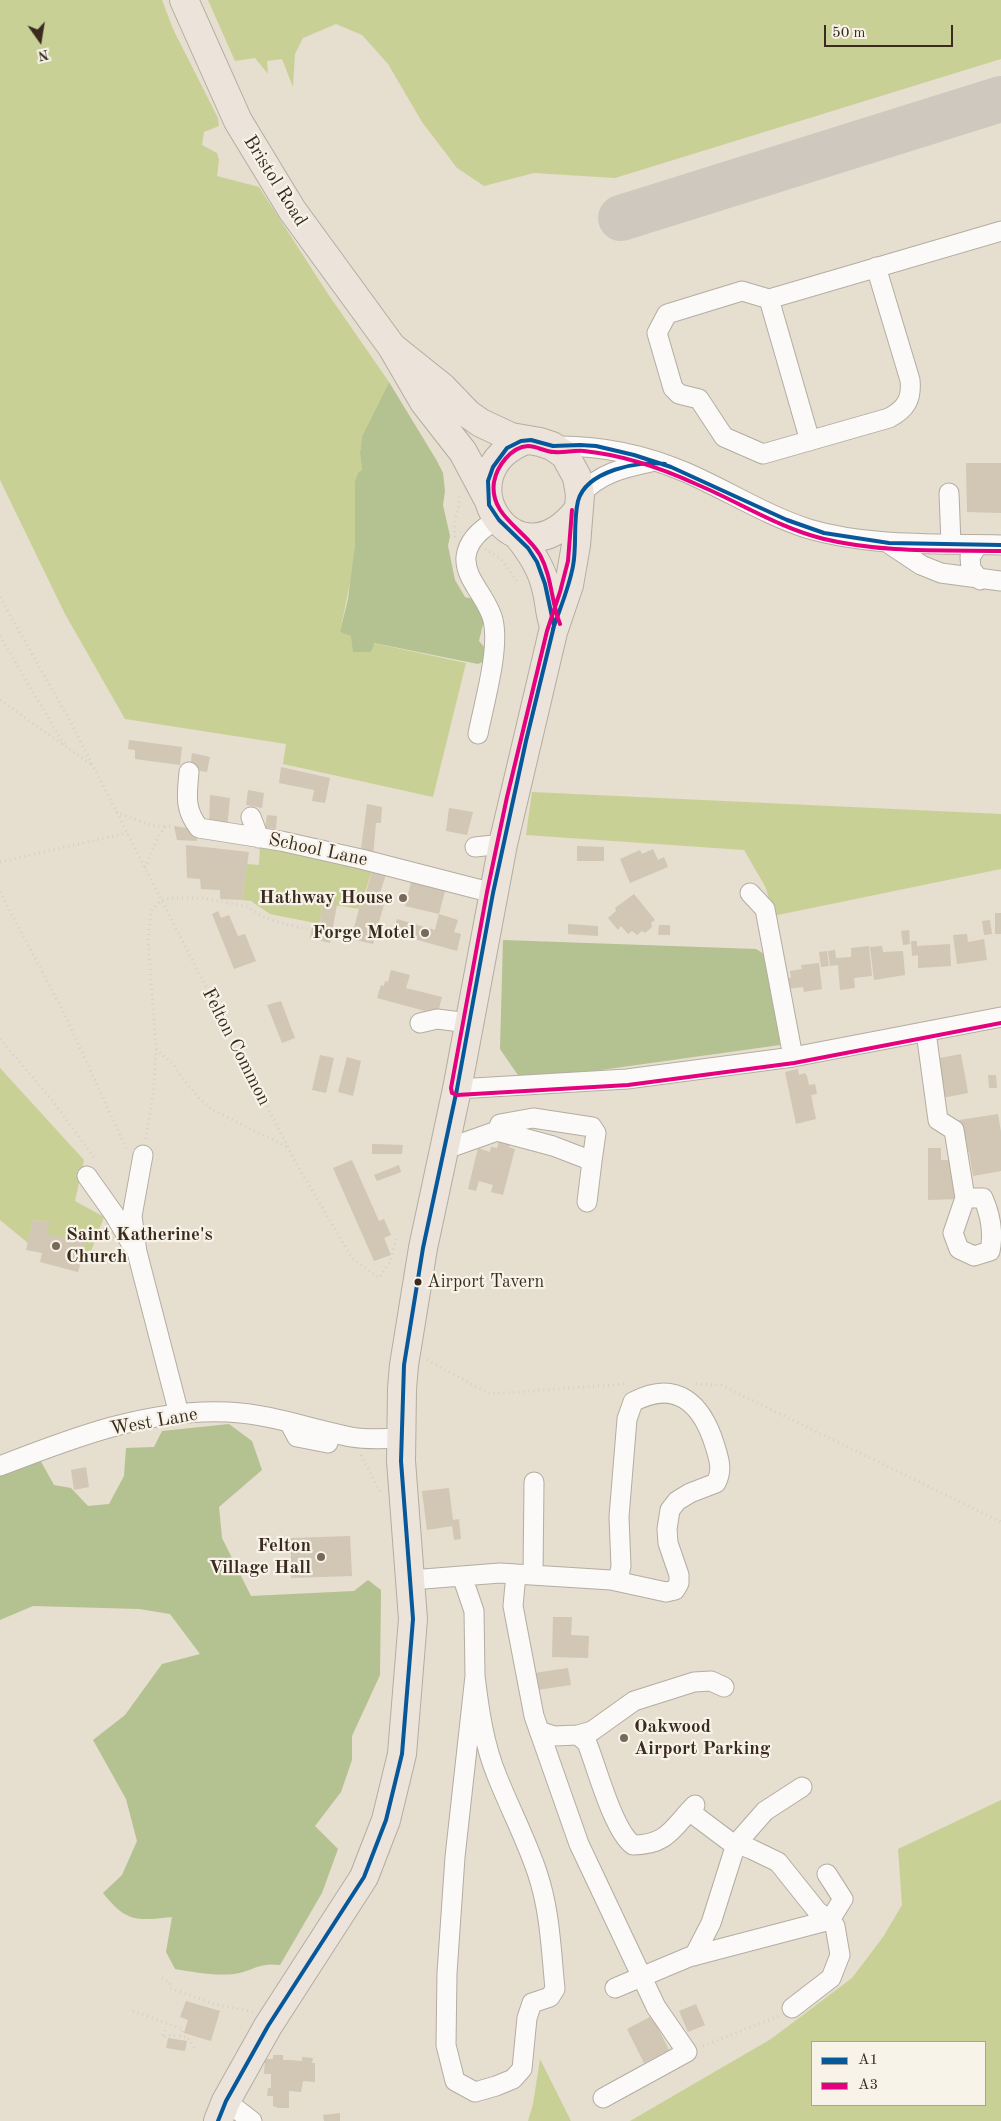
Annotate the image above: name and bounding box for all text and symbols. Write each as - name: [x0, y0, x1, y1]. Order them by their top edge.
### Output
- north arrow: [15, 15, 65, 65]
- scale bar: [826, 15, 955, 47]
- text: 50 m: [832, 26, 866, 41]
- text: N: [37, 47, 50, 63]
- street label: Bristol Road: [238, 131, 312, 231]
- street label: School Lane: [266, 828, 370, 872]
- place label: Hathway House: [259, 887, 393, 909]
- marker: Hathway House: [397, 892, 409, 904]
- place label: Forge Motel: [312, 922, 415, 944]
- marker: Forge Motel: [419, 927, 431, 939]
- street label: Felton Common: [197, 984, 275, 1110]
- place label: Saint Katherine's Church: [66, 1224, 213, 1268]
- marker: Saint Katherine's Church: [50, 1240, 62, 1252]
- place label: Airport Tavern: [427, 1271, 544, 1293]
- marker: Airport Tavern: [413, 1277, 423, 1287]
- street label: West Lane: [108, 1403, 200, 1441]
- place label: Felton Village Hall: [209, 1535, 311, 1579]
- marker: Felton Village Hall: [315, 1551, 327, 1563]
- place label: Oakwood Airport Parking: [634, 1716, 770, 1760]
- marker: Oakwood Airport Parking: [618, 1732, 630, 1744]
- legend: [811, 2041, 986, 2106]
- text: A1: [858, 2053, 878, 2068]
- text: A3: [858, 2078, 878, 2093]

